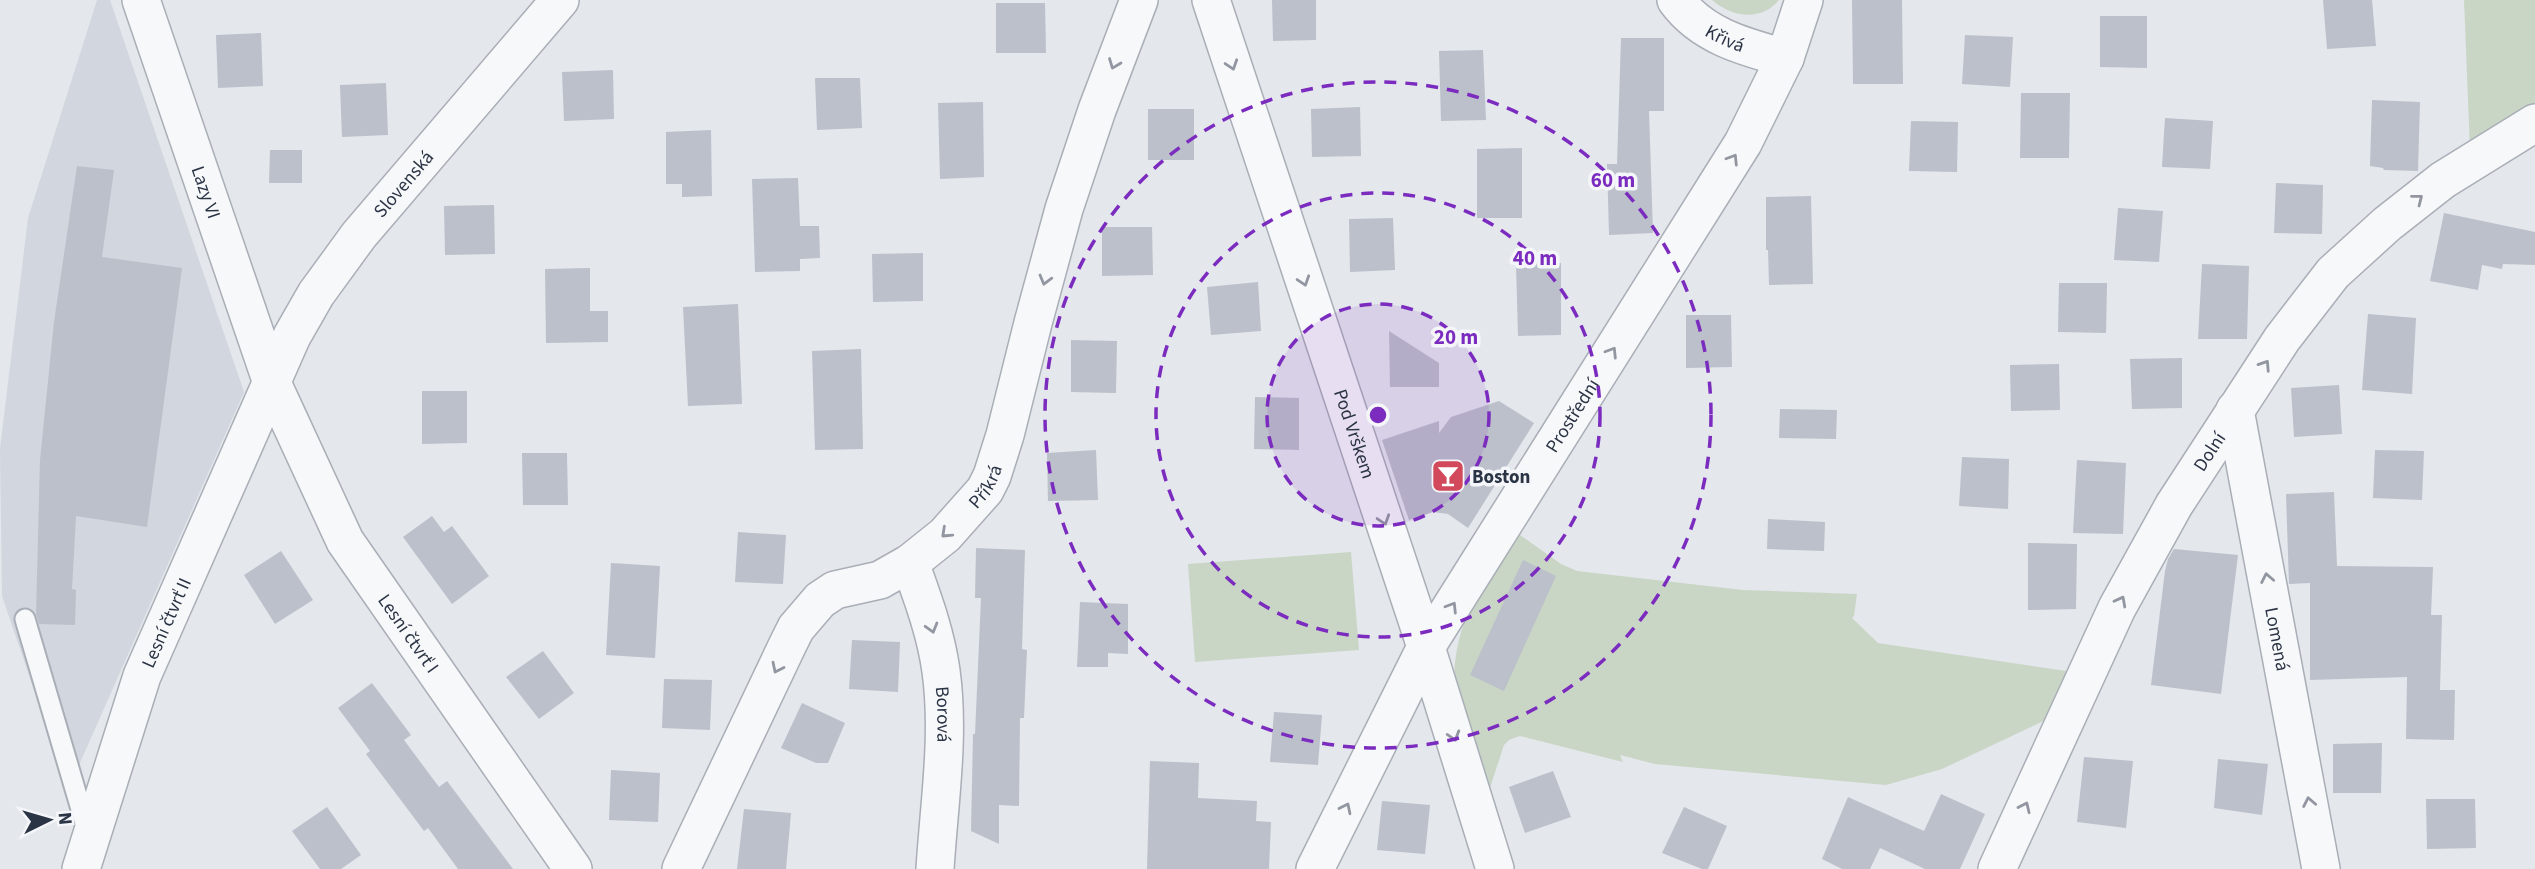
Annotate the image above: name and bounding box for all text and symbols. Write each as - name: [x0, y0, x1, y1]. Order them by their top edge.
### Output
- street label: Křivá: [1700, 19, 1748, 60]
- one-way arrow: [1109, 57, 1123, 69]
- one-way arrow: [1224, 58, 1238, 70]
- street label: Slovenská: [368, 145, 441, 224]
- one-way arrow: [1725, 154, 1738, 167]
- street label: Lazy VI: [184, 162, 227, 223]
- text: 60 m: [1591, 165, 1635, 195]
- one-way arrow: [2411, 194, 2423, 207]
- text: 40 m: [1513, 243, 1557, 273]
- one-way arrow: [1038, 274, 1053, 286]
- one-way arrow: [1296, 274, 1310, 286]
- text: 20 m: [1434, 322, 1478, 352]
- one-way arrow: [1604, 347, 1616, 360]
- one-way arrow: [2257, 359, 2270, 372]
- street label: Prostřední: [1540, 373, 1607, 458]
- street label: Pod Vrškem: [1326, 386, 1381, 483]
- centre of rings: [1366, 403, 1390, 427]
- street label: Dolní: [2187, 426, 2234, 477]
- bar icon: Boston: [1429, 457, 1467, 495]
- street label: Příkrá: [963, 462, 1010, 515]
- place label: Boston: [1472, 464, 1530, 491]
- one-way arrow: [1376, 513, 1390, 525]
- one-way arrow: [941, 524, 954, 537]
- one-way arrow: [2260, 572, 2275, 584]
- street label: Lesní čtvrť II: [135, 574, 199, 672]
- street label: Lesní čtvrť I: [371, 589, 445, 679]
- one-way arrow: [2113, 596, 2127, 608]
- one-way arrow: [1443, 601, 1456, 614]
- street label: Lomená: [2257, 605, 2296, 673]
- one-way arrow: [924, 622, 938, 634]
- one-way arrow: [771, 661, 785, 673]
- street label: Borová: [928, 685, 956, 743]
- one-way arrow: [1446, 729, 1460, 742]
- north arrow: [14, 785, 84, 855]
- one-way arrow: [2302, 796, 2317, 808]
- one-way arrow: [2017, 802, 2031, 814]
- one-way arrow: [1337, 803, 1351, 815]
- text: N: [50, 811, 78, 826]

